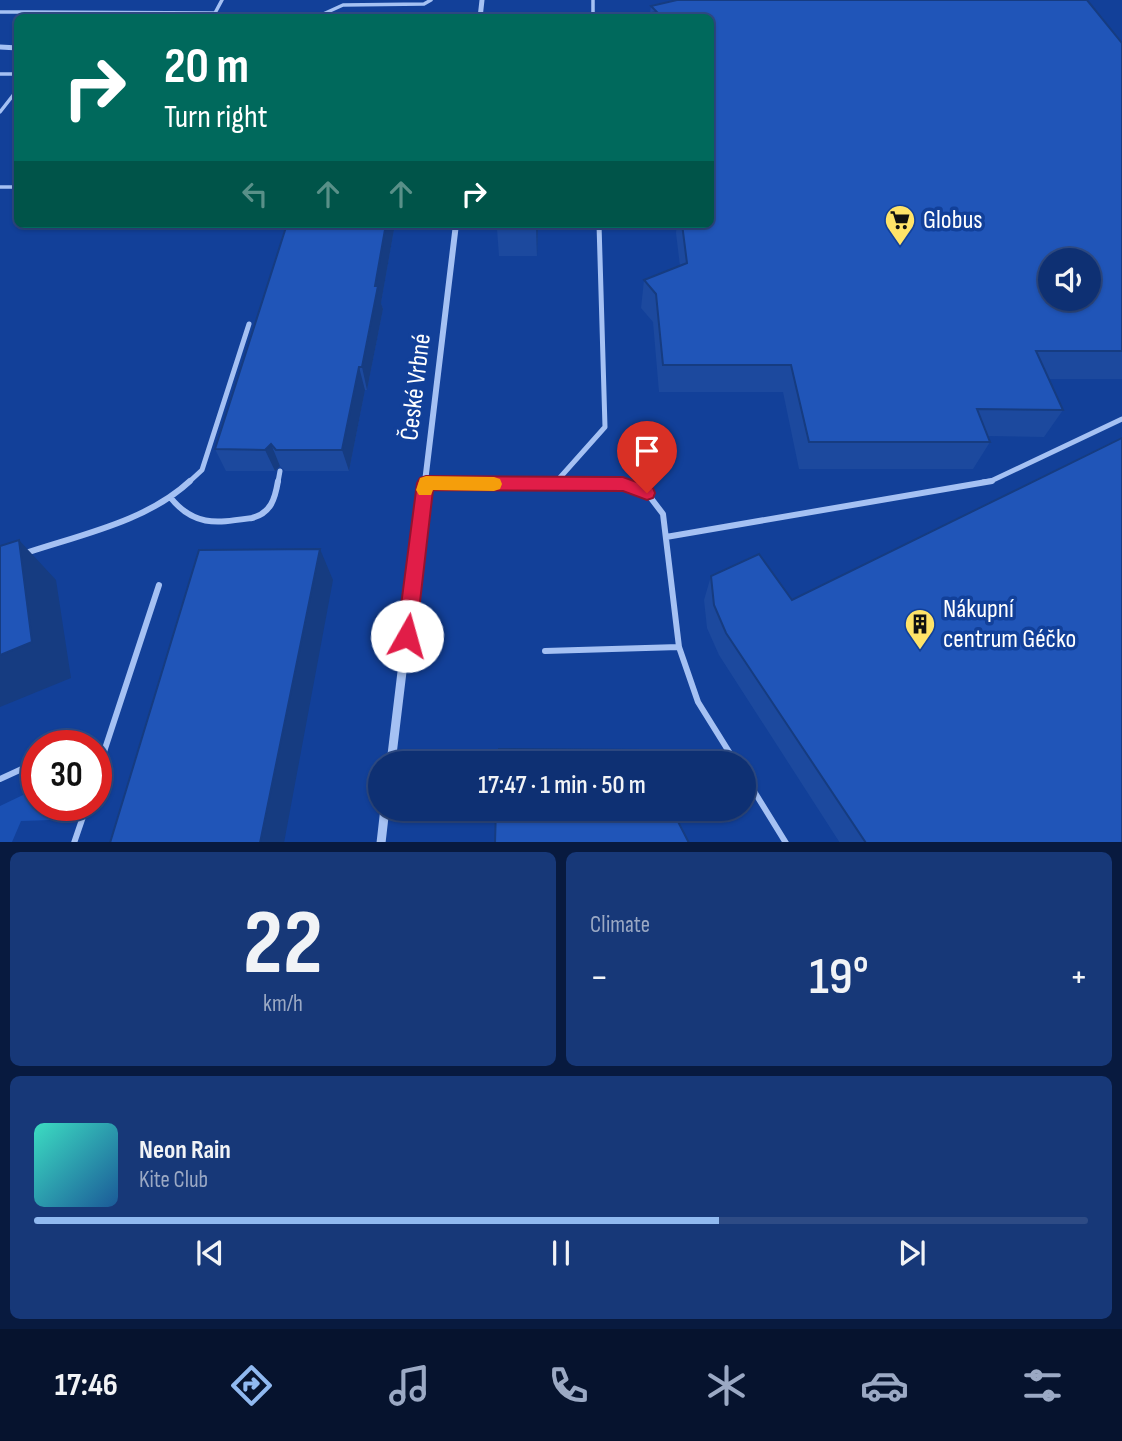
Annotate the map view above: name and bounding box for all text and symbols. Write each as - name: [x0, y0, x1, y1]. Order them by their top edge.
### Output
- text: 20 m: [164, 38, 249, 97]
- icon: right: [49, 42, 140, 133]
- text: Turn right: [164, 98, 268, 137]
- icon: left: [236, 175, 274, 213]
- icon: ahead: [309, 175, 347, 213]
- icon: ahead: [382, 175, 420, 213]
- icon: right: [455, 175, 493, 213]
- supermarket icon: Globus: [883, 203, 917, 247]
- place label: Globus: [923, 205, 983, 236]
- map controls: [1038, 248, 1101, 311]
- button: sound: [1038, 248, 1101, 311]
- street label: České Vrbné: [394, 332, 438, 442]
- pin: [617, 421, 677, 493]
- icon: arrive: [628, 432, 666, 470]
- place label: Nákupní centrum Géčko: [943, 594, 1076, 655]
- position arrow: [370, 599, 444, 673]
- building icon: Nákupní centrum Géčko: [903, 607, 937, 651]
- speed limit sign: 30: [21, 730, 112, 821]
- text: 17:47 · 1 min · 50 m: [478, 770, 646, 801]
- text: 22: [243, 890, 323, 999]
- text: Climate: [590, 911, 650, 939]
- text: 19°: [809, 946, 869, 1009]
- text: −: [590, 955, 609, 1000]
- text: +: [1069, 955, 1088, 1000]
- text: km/h: [263, 990, 303, 1018]
- text: Neon Rain: [139, 1135, 231, 1166]
- text: Kite Club: [139, 1166, 208, 1194]
- icon: previous: [191, 1234, 229, 1272]
- icon: pause: [542, 1234, 580, 1272]
- icon: next: [893, 1234, 931, 1272]
- icon: directions: [227, 1361, 276, 1410]
- icon: music: [385, 1361, 434, 1410]
- icon: phone: [544, 1361, 593, 1410]
- icon: climate: [702, 1361, 751, 1410]
- icon: car: [860, 1361, 909, 1410]
- icon: filters: [1018, 1361, 1067, 1410]
- text: 17:46: [55, 1366, 118, 1405]

